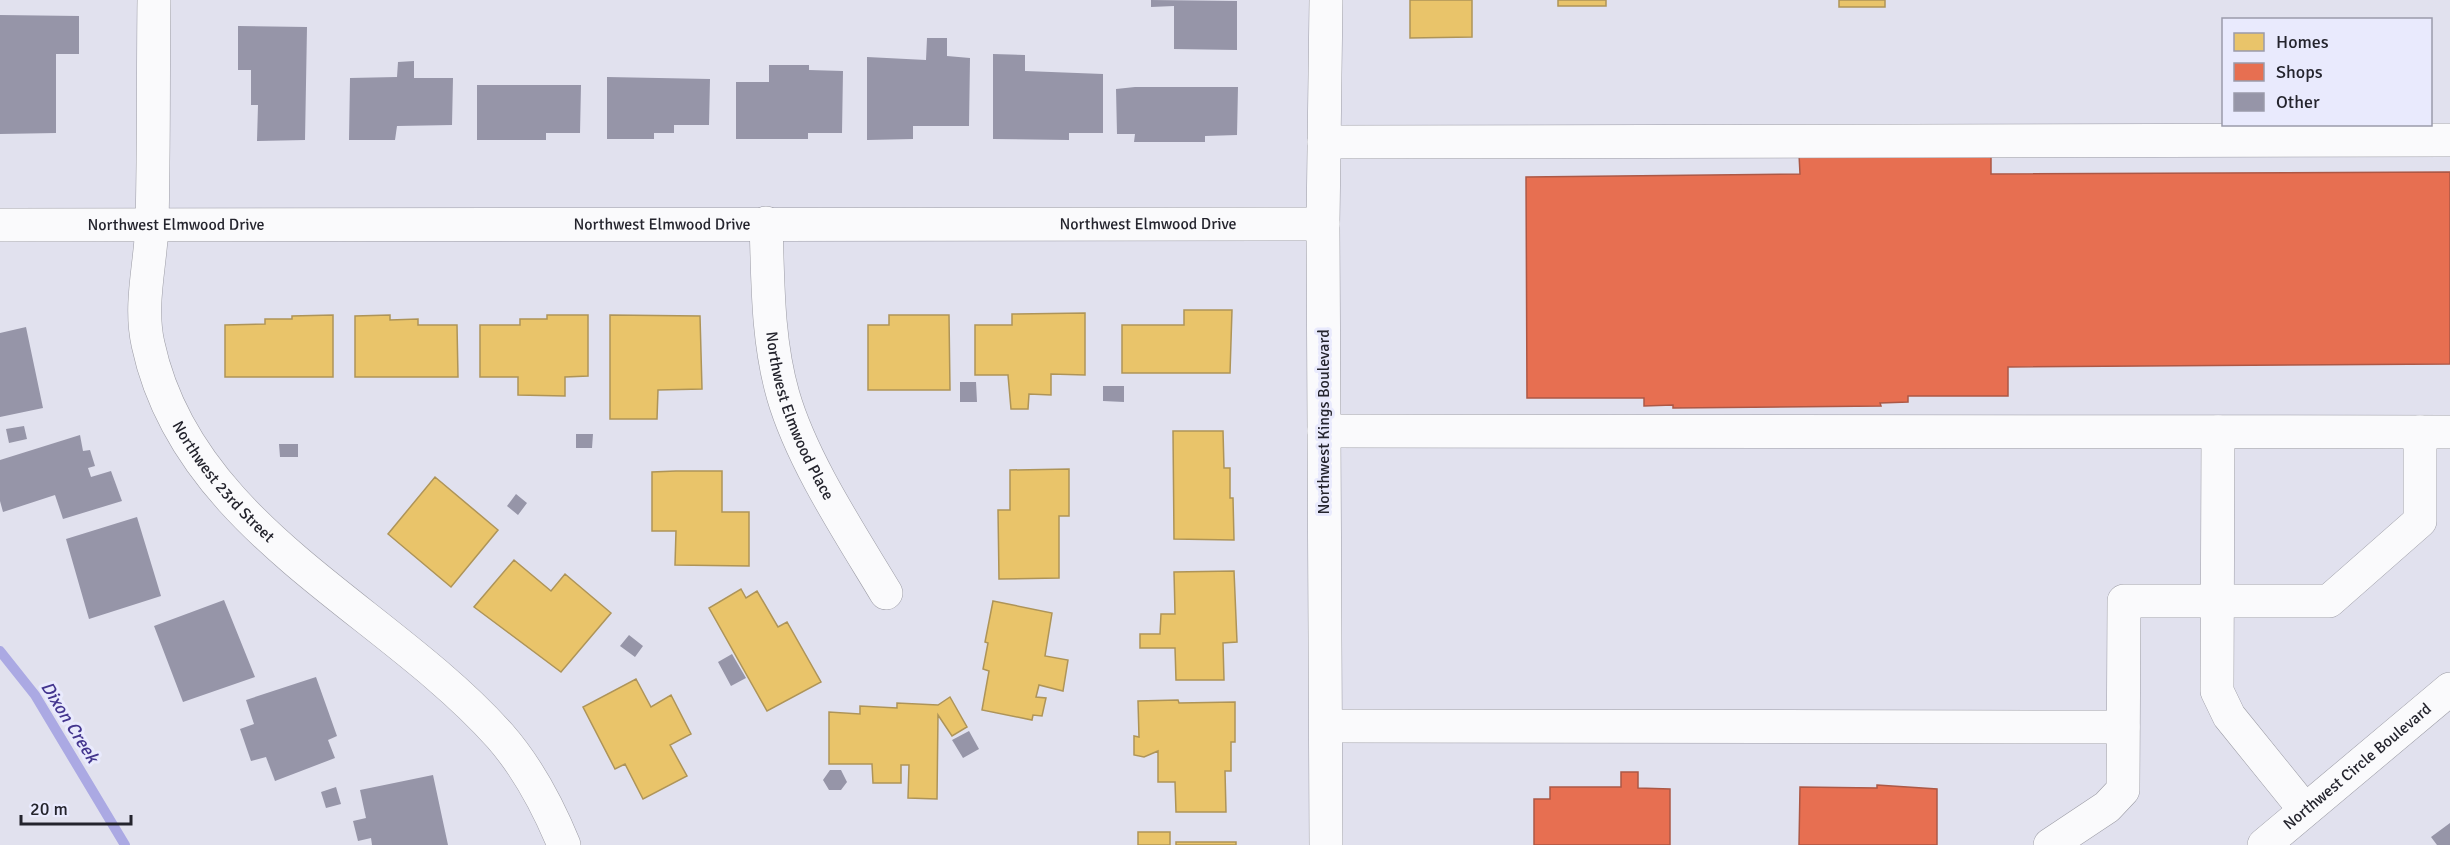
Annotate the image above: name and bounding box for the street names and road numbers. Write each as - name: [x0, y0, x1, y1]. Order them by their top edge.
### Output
- street label: Northwest Elmwood Drive: [573, 214, 751, 235]
- street label: Northwest Elmwood Drive: [1059, 214, 1237, 234]
- street label: Northwest Elmwood Drive: [87, 215, 265, 235]
- street label: Northwest Kings Boulevard: [1314, 329, 1334, 515]
- street label: Northwest Elmwood Place: [761, 330, 838, 504]
- street label: Northwest 23rd Street: [168, 417, 279, 547]
- street label: Northwest Circle Boulevard: [2279, 699, 2436, 834]

